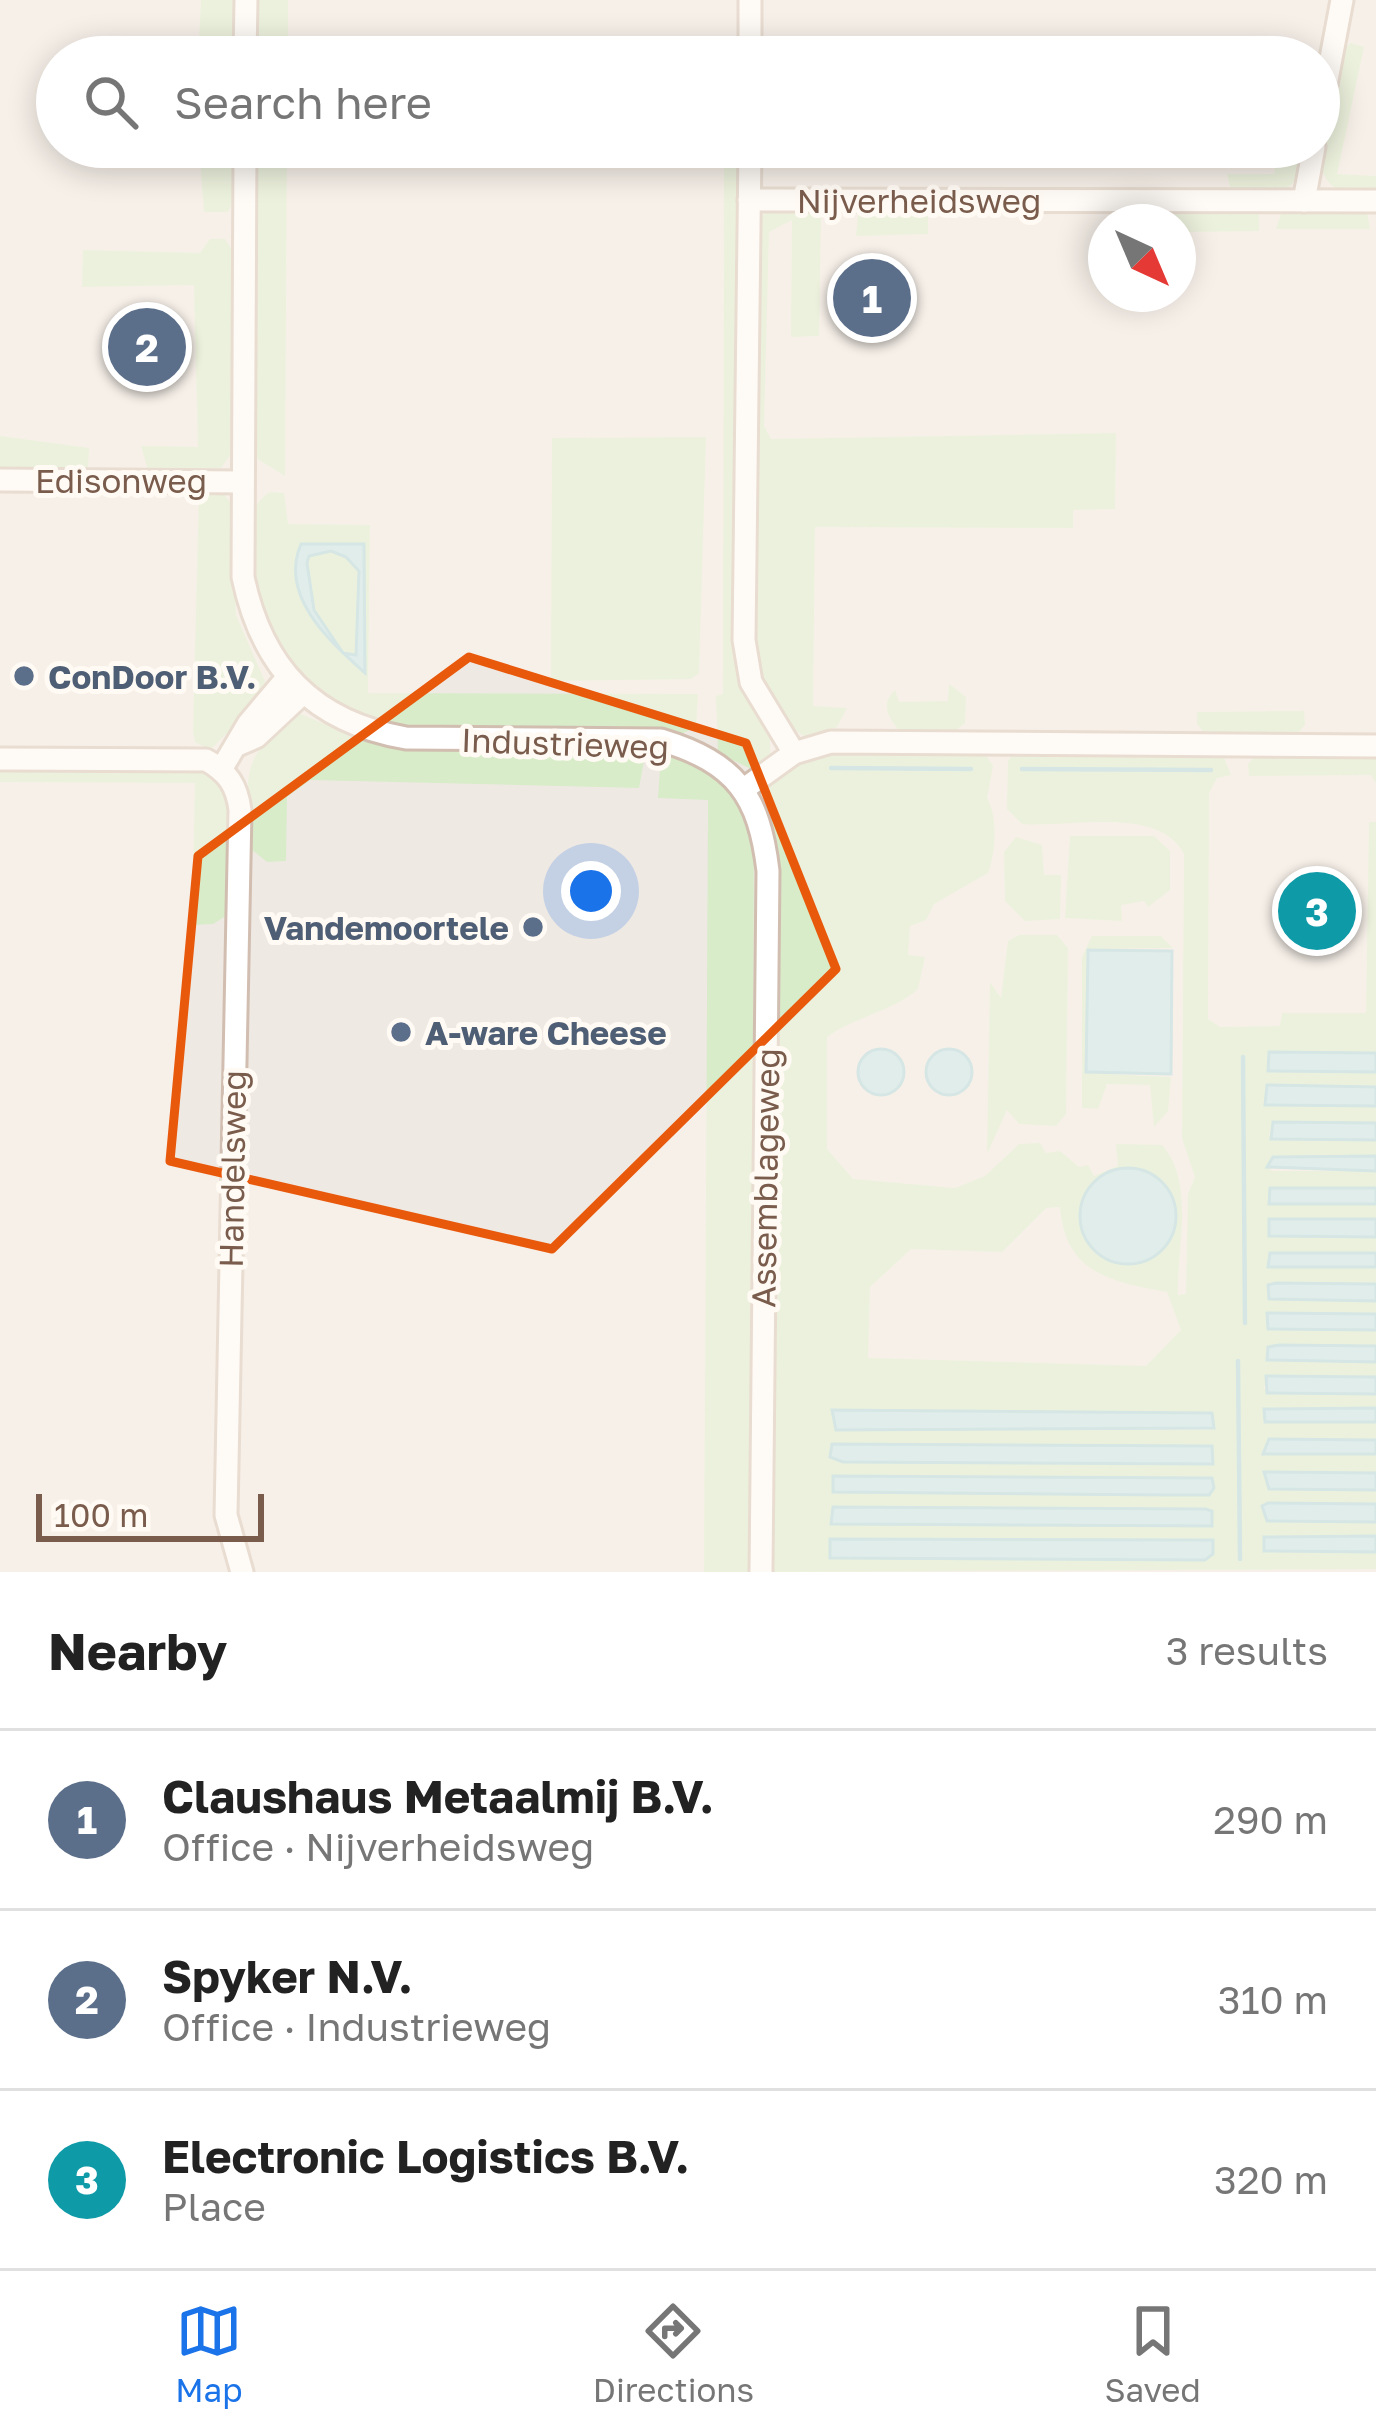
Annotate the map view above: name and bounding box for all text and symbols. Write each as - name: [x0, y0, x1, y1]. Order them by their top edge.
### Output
- search box: [36, 36, 1340, 168]
- icon: search: [78, 69, 144, 135]
- text: Search here: [174, 75, 432, 129]
- street label: Nijverheidsweg: [797, 181, 1041, 220]
- north arrow: [1088, 204, 1196, 312]
- pin: 1: [833, 253, 911, 343]
- pin: 2: [108, 302, 186, 392]
- street label: Edisonweg: [35, 461, 207, 500]
- place label: ConDoor B.V.: [48, 657, 257, 696]
- marker: ConDoor B.V.: [11, 663, 37, 689]
- street label: Industrieweg: [460, 720, 670, 766]
- your location: [561, 861, 621, 921]
- pin: 3: [1278, 866, 1356, 956]
- place label: Vandemoortele: [264, 908, 509, 947]
- marker: Vandemoortele: [520, 914, 546, 940]
- place label: A-ware Cheese: [425, 1013, 667, 1052]
- marker: A-ware Cheese: [388, 1019, 414, 1045]
- street label: Assemblageweg: [743, 1048, 787, 1308]
- street label: Handelsweg: [211, 1070, 253, 1268]
- scale bar: [36, 1488, 264, 1541]
- text: 100 m: [54, 1495, 148, 1534]
- text: Nearby: [48, 1620, 227, 1681]
- text: 3 results: [1166, 1627, 1328, 1674]
- text: Claushaus Metaalmij B.V.: [162, 1769, 714, 1823]
- text: 1: [77, 1796, 97, 1843]
- text: 290 m: [1213, 1796, 1328, 1843]
- text: Office · Nijverheidsweg: [162, 1823, 594, 1870]
- text: Spyker N.V.: [162, 1949, 413, 2003]
- text: 2: [75, 1976, 99, 2023]
- text: 310 m: [1218, 1976, 1328, 2023]
- text: Office · Industrieweg: [162, 2003, 551, 2050]
- text: Electronic Logistics B.V.: [162, 2129, 689, 2183]
- text: 3: [75, 2156, 99, 2203]
- text: 320 m: [1214, 2156, 1328, 2203]
- text: Place: [162, 2183, 266, 2230]
- tab: Map: [175, 2298, 243, 2409]
- tab: Directions: [593, 2298, 754, 2409]
- tab: Saved: [1104, 2298, 1201, 2409]

